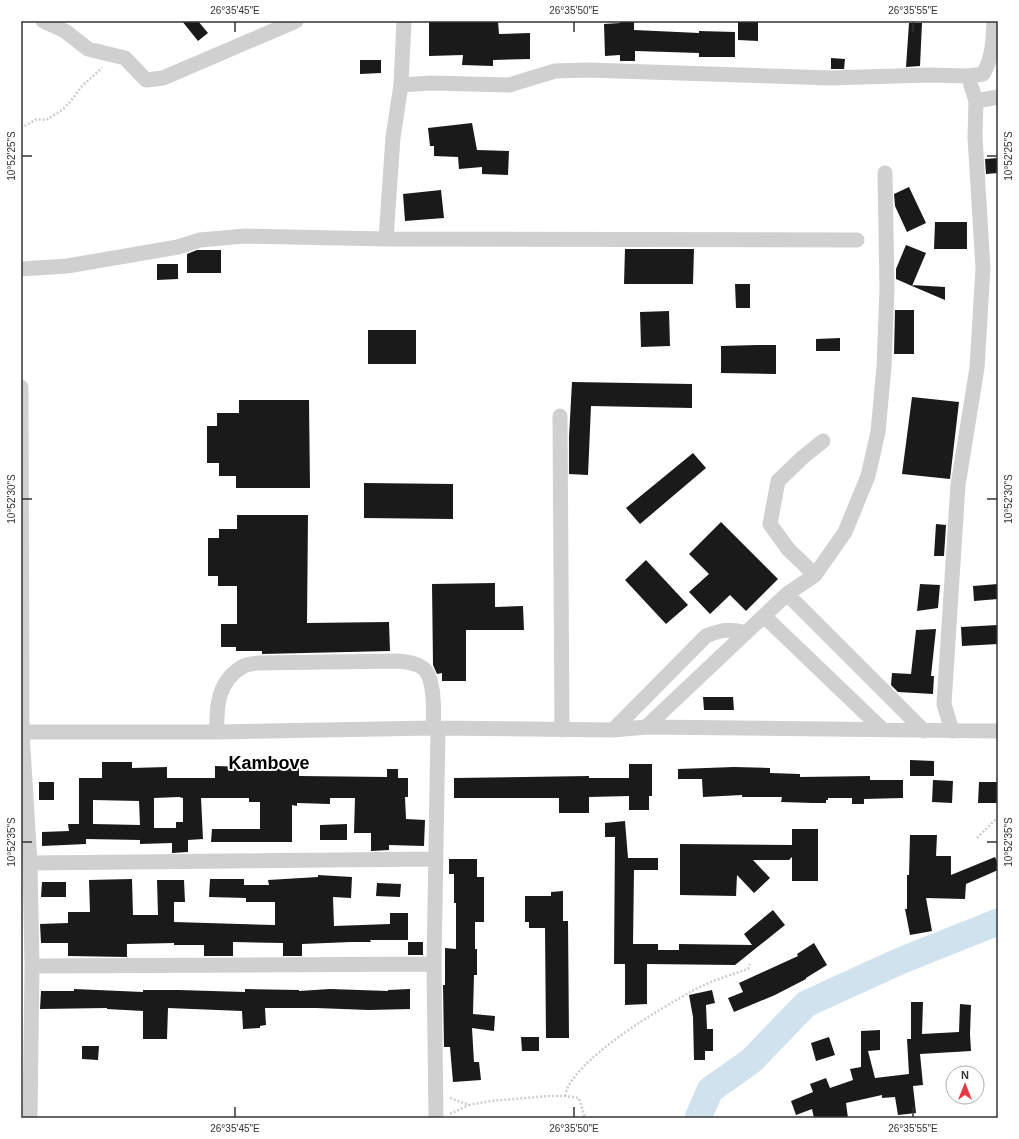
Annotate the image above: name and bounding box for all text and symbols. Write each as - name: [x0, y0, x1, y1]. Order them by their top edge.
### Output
- text: 26°35'45"E: [210, 5, 260, 16]
- text: 26°35'50"E: [549, 5, 599, 16]
- text: 26°35'55"E: [888, 5, 938, 16]
- text: 10°52'25"S: [6, 131, 17, 181]
- text: 10°52'25"S: [1003, 131, 1014, 181]
- text: 10°52'30"S: [6, 474, 17, 524]
- text: 10°52'30"S: [1003, 474, 1014, 524]
- district label: Kambove: [228, 753, 310, 773]
- text: 10°52'35"S: [6, 817, 17, 867]
- text: 10°52'35"S: [1003, 817, 1014, 867]
- north arrow: [945, 1065, 985, 1105]
- text: N: [961, 1069, 969, 1081]
- text: 26°35'45"E: [210, 1123, 260, 1134]
- text: 26°35'50"E: [549, 1123, 599, 1134]
- text: 26°35'55"E: [888, 1123, 938, 1134]

